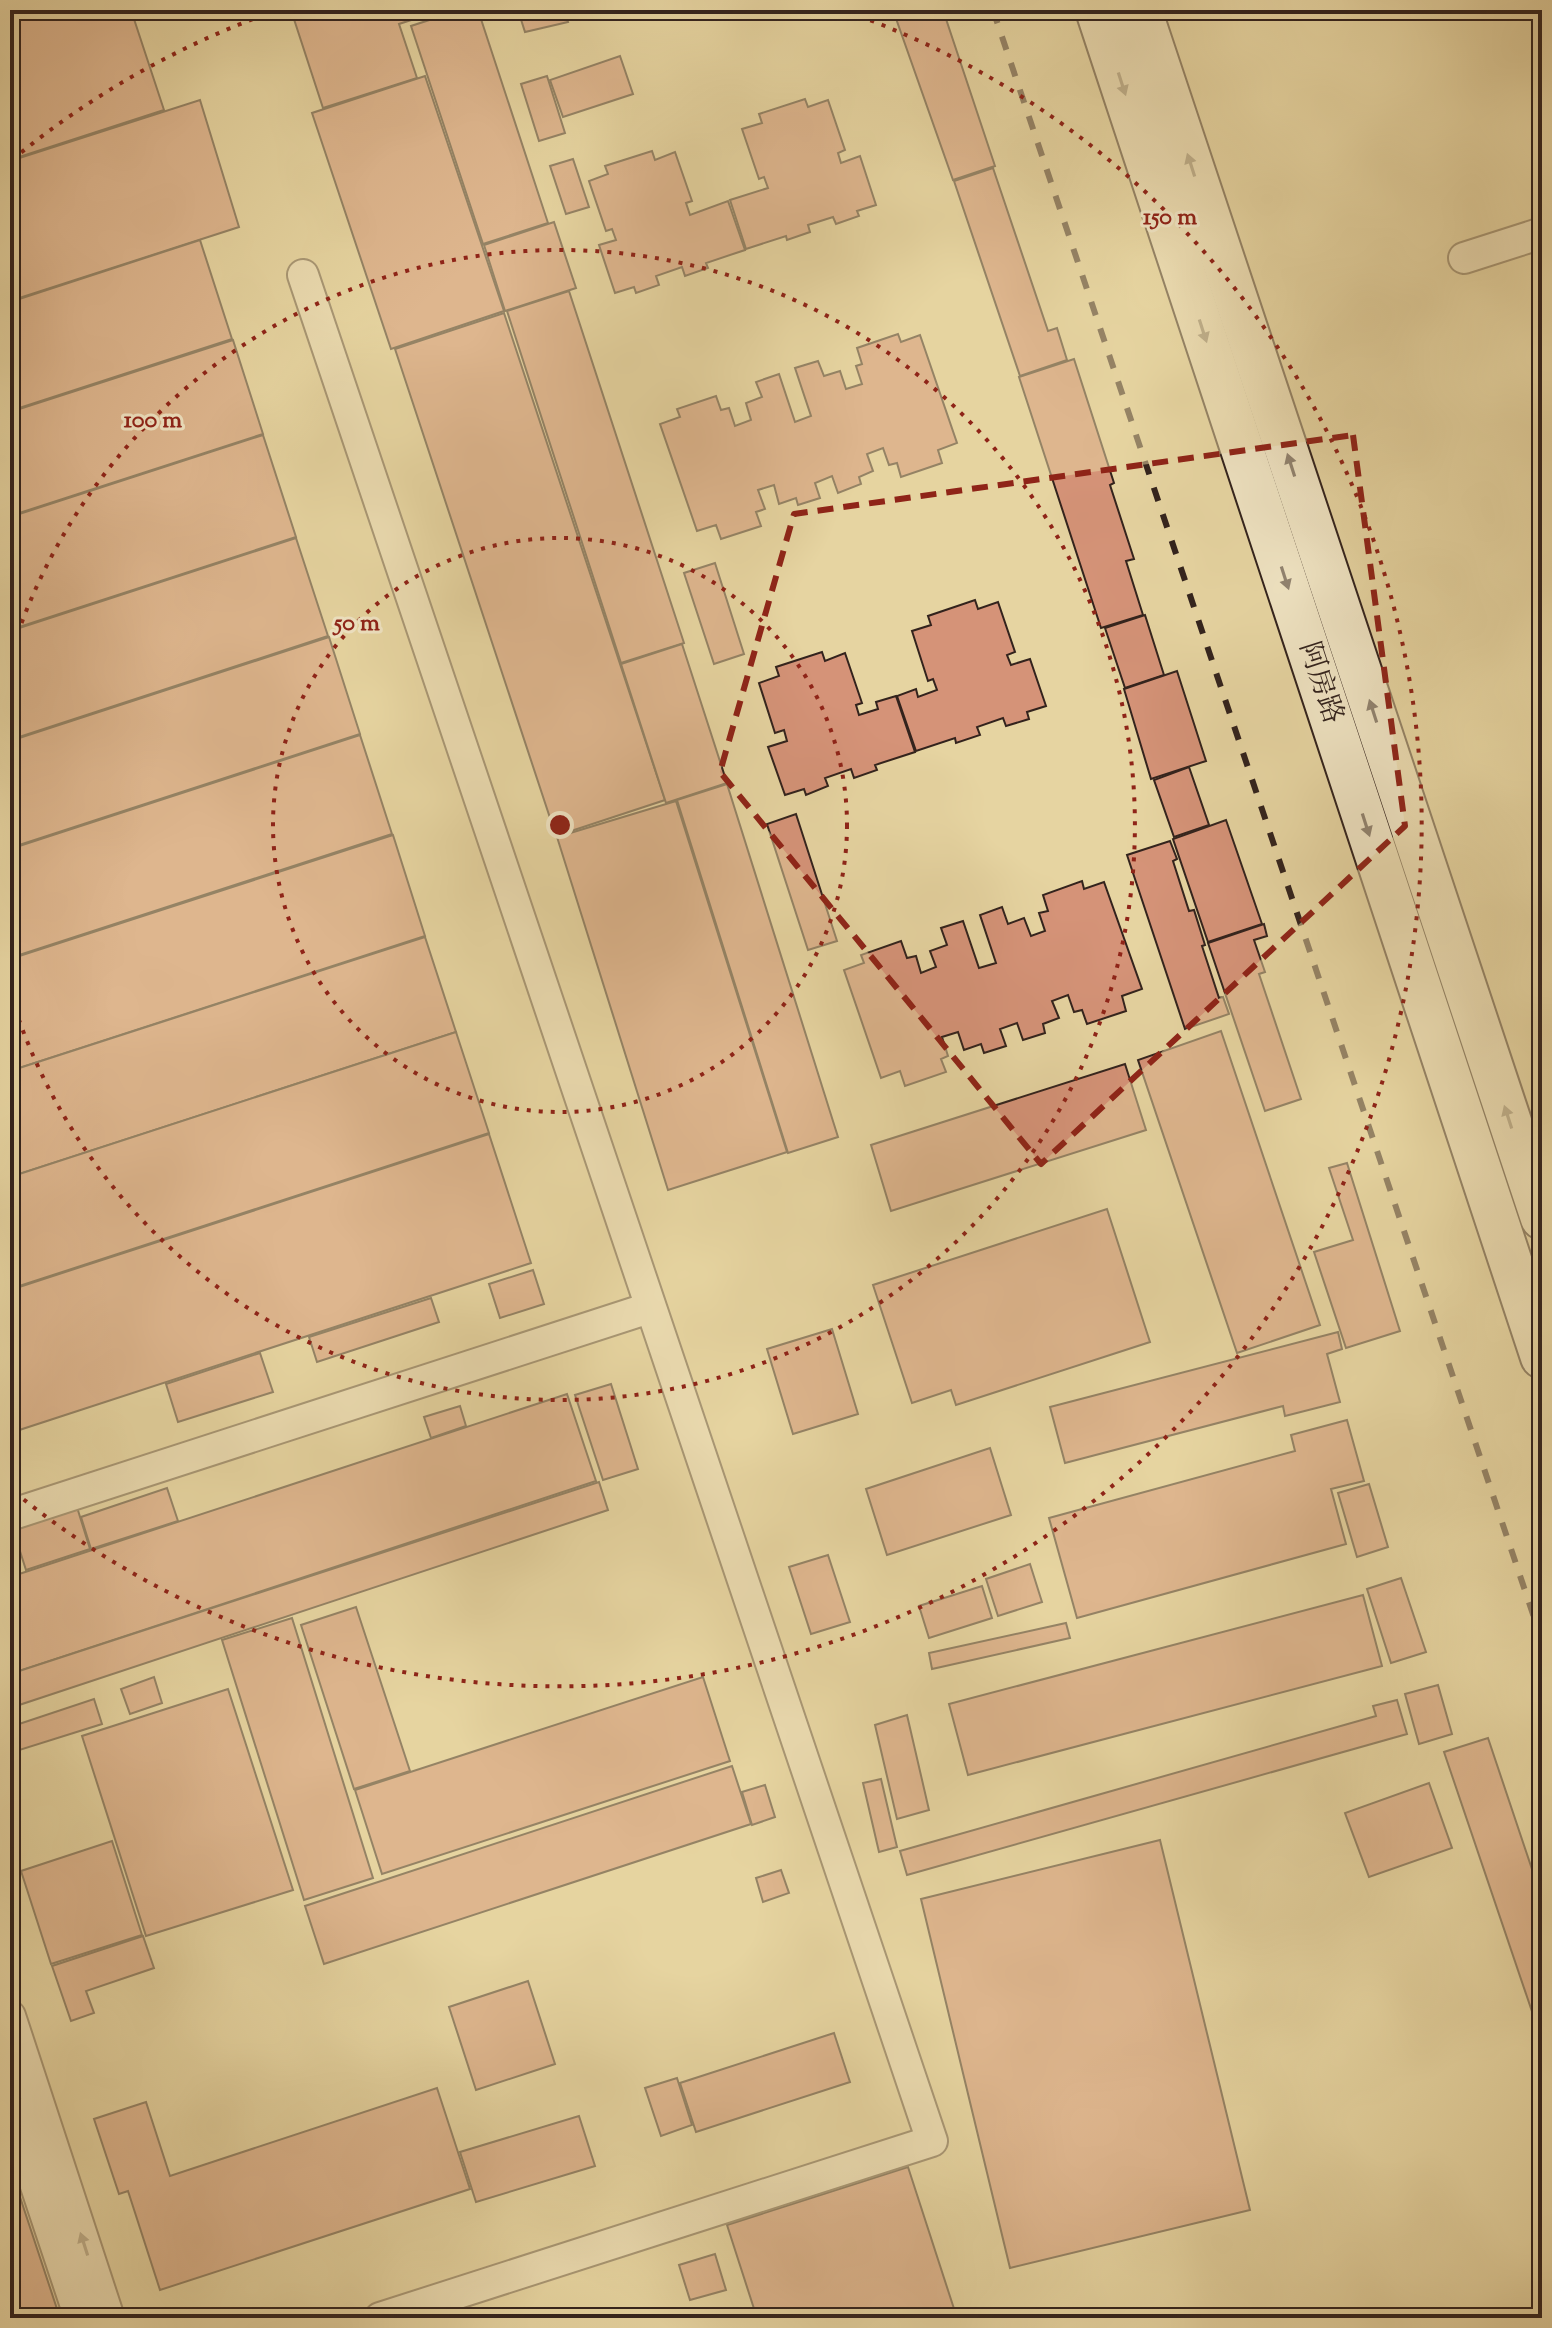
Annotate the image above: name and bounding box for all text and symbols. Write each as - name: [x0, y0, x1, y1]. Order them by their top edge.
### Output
- one-way arrow: [1116, 72, 1128, 96]
- one-way arrow: [1185, 153, 1197, 177]
- text: 150 m: [1143, 201, 1197, 235]
- one-way arrow: [1198, 319, 1210, 343]
- text: 100 m: [124, 404, 182, 438]
- one-way arrow: [1284, 452, 1297, 476]
- one-way arrow: [1279, 566, 1291, 590]
- text: 50 m: [332, 607, 380, 641]
- street label: 阿房路: [1288, 637, 1352, 729]
- one-way arrow: [1367, 699, 1379, 723]
- centre of rings: [546, 811, 574, 839]
- one-way arrow: [1361, 813, 1373, 837]
- one-way arrow: [1502, 1105, 1514, 1129]
- one-way arrow: [78, 2232, 90, 2256]

